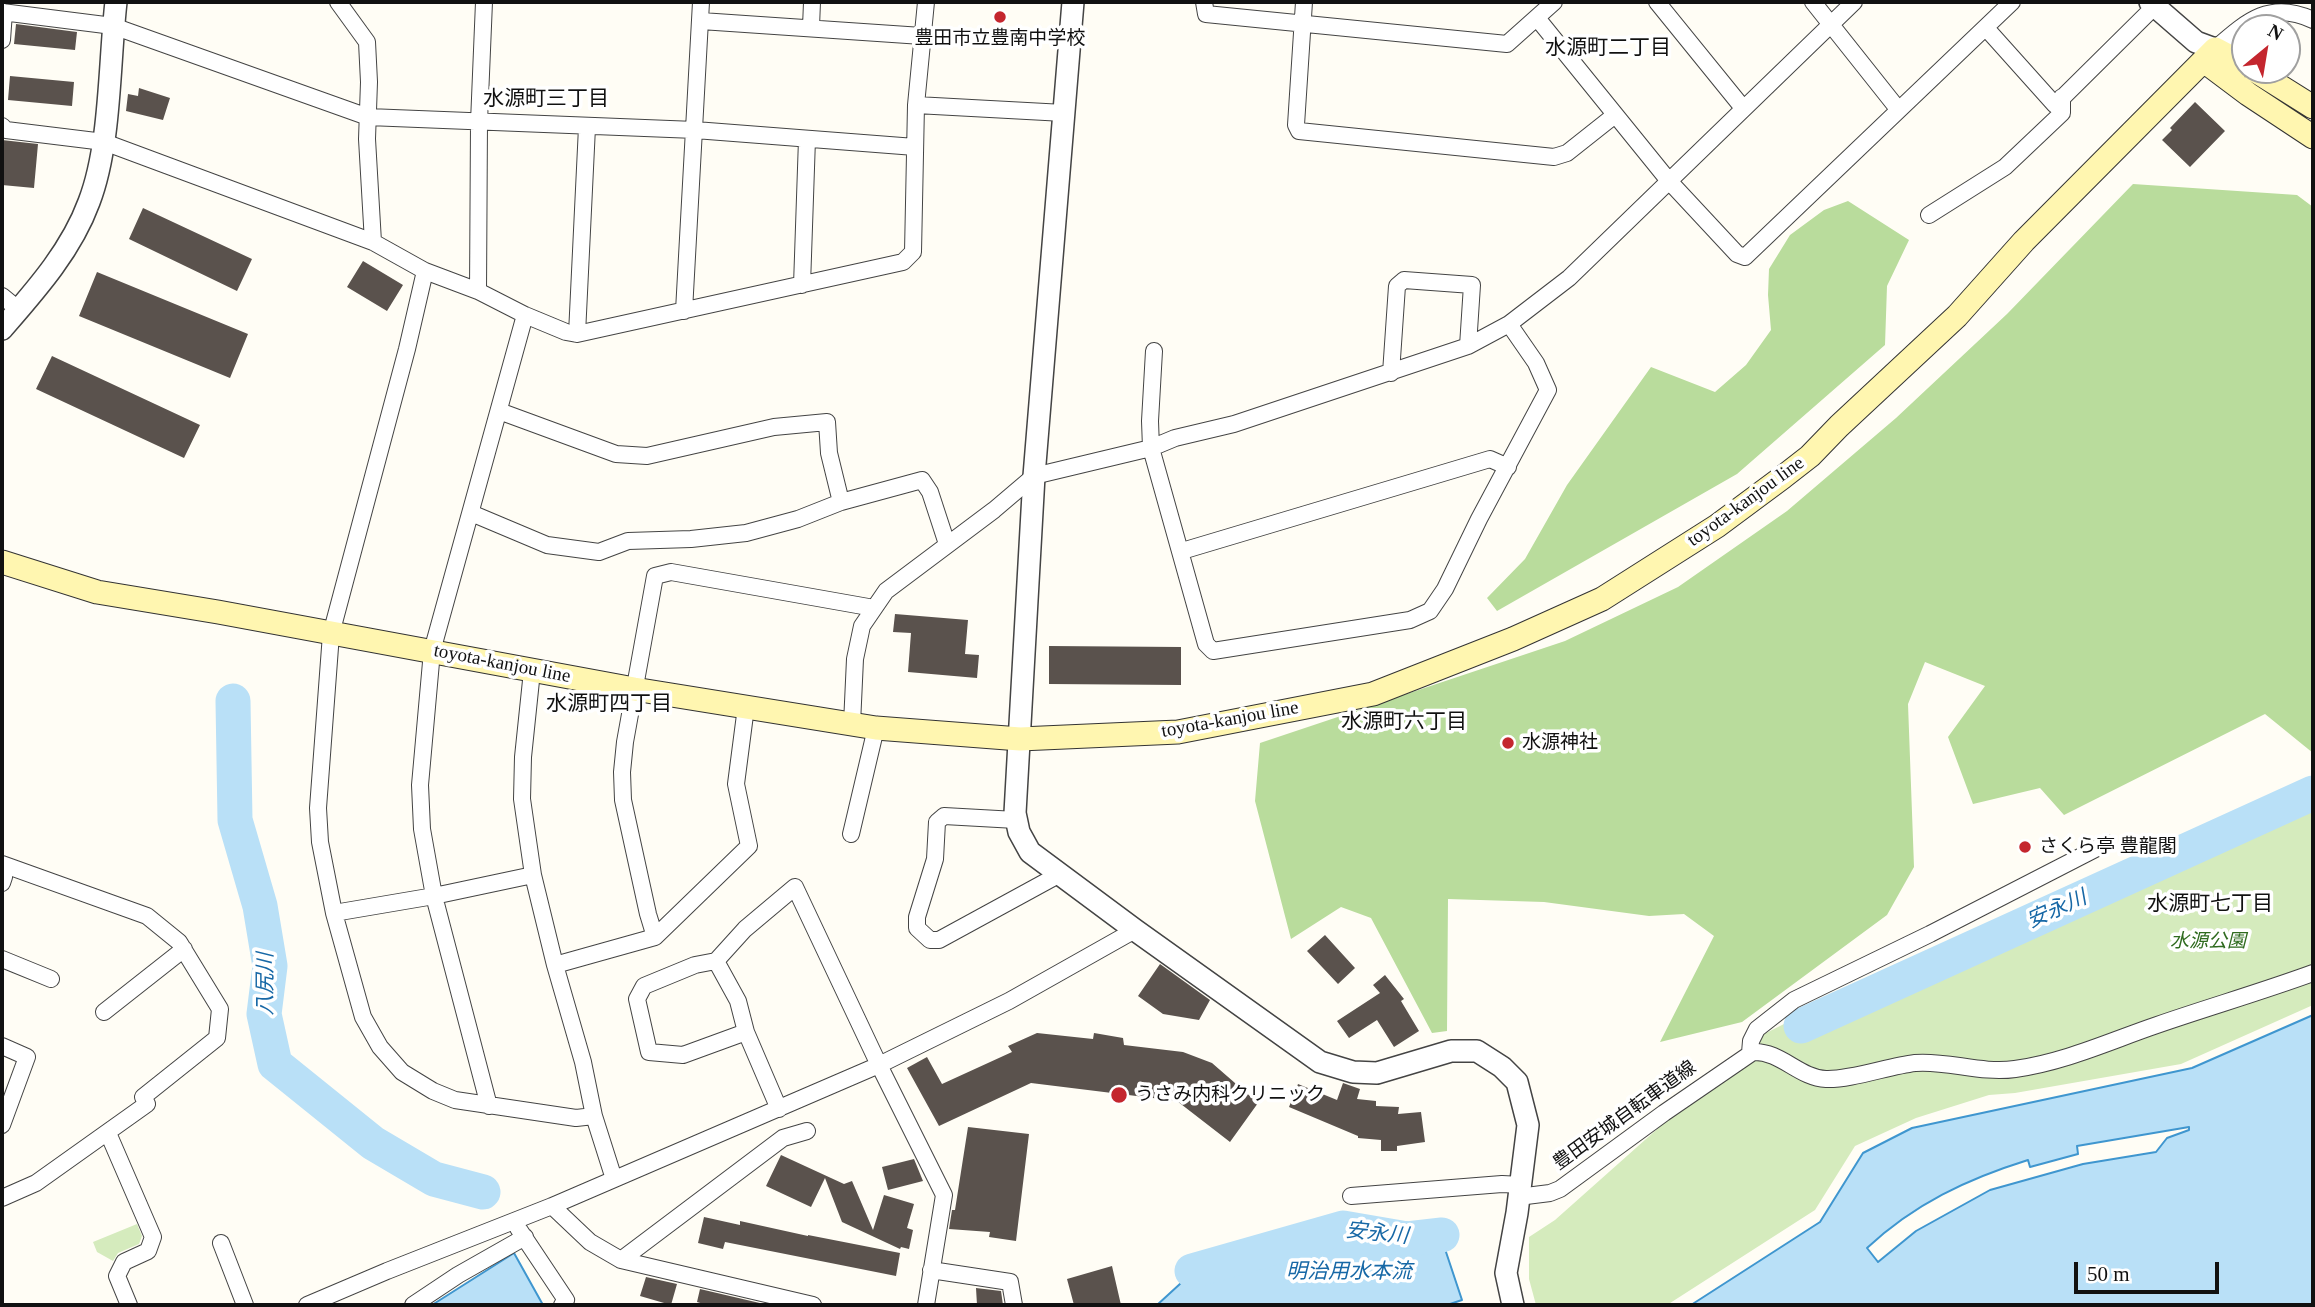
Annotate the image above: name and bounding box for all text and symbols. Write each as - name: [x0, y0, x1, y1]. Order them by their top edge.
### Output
- marker: 豊田市立豊南中学校: [992, 9, 1008, 25]
- north arrow: [2231, 14, 2301, 84]
- text: N: [2265, 20, 2287, 45]
- place label: 豊田市立豊南中学校: [915, 28, 1085, 50]
- district label: 水源町二丁目: [1545, 35, 1671, 61]
- district label: 水源町三丁目: [483, 86, 609, 112]
- street label: toyota-kanjou line: [1683, 452, 1809, 552]
- street label: toyota-kanjou line: [432, 640, 572, 688]
- district label: 水源町四丁目: [546, 691, 672, 717]
- street label: toyota-kanjou line: [1160, 697, 1300, 743]
- district label: 水源町六丁目: [1341, 709, 1467, 735]
- place label: 水源神社: [1522, 732, 1598, 754]
- marker: 水源神社: [1500, 735, 1516, 751]
- place label: さくら亭 豊龍閣: [2039, 836, 2177, 858]
- marker: さくら亭 豊龍閣: [2017, 839, 2033, 855]
- water label: 安永川: [2023, 886, 2091, 934]
- district label: 水源町七丁目: [2147, 891, 2273, 917]
- park label: 水源公園: [2170, 931, 2246, 953]
- water label: 八尻川: [253, 953, 279, 1015]
- street label: 豊田安城自転車道線: [1549, 1057, 1701, 1175]
- place label: うさみ内科クリニック: [1135, 1084, 1325, 1106]
- marker: うさみ内科クリニック: [1109, 1085, 1129, 1105]
- water label: 安永川: [1344, 1218, 1410, 1250]
- scale bar: [2077, 1248, 2222, 1292]
- water label: 明治用水本流: [1286, 1259, 1412, 1285]
- text: 50 m: [2087, 1262, 2130, 1286]

